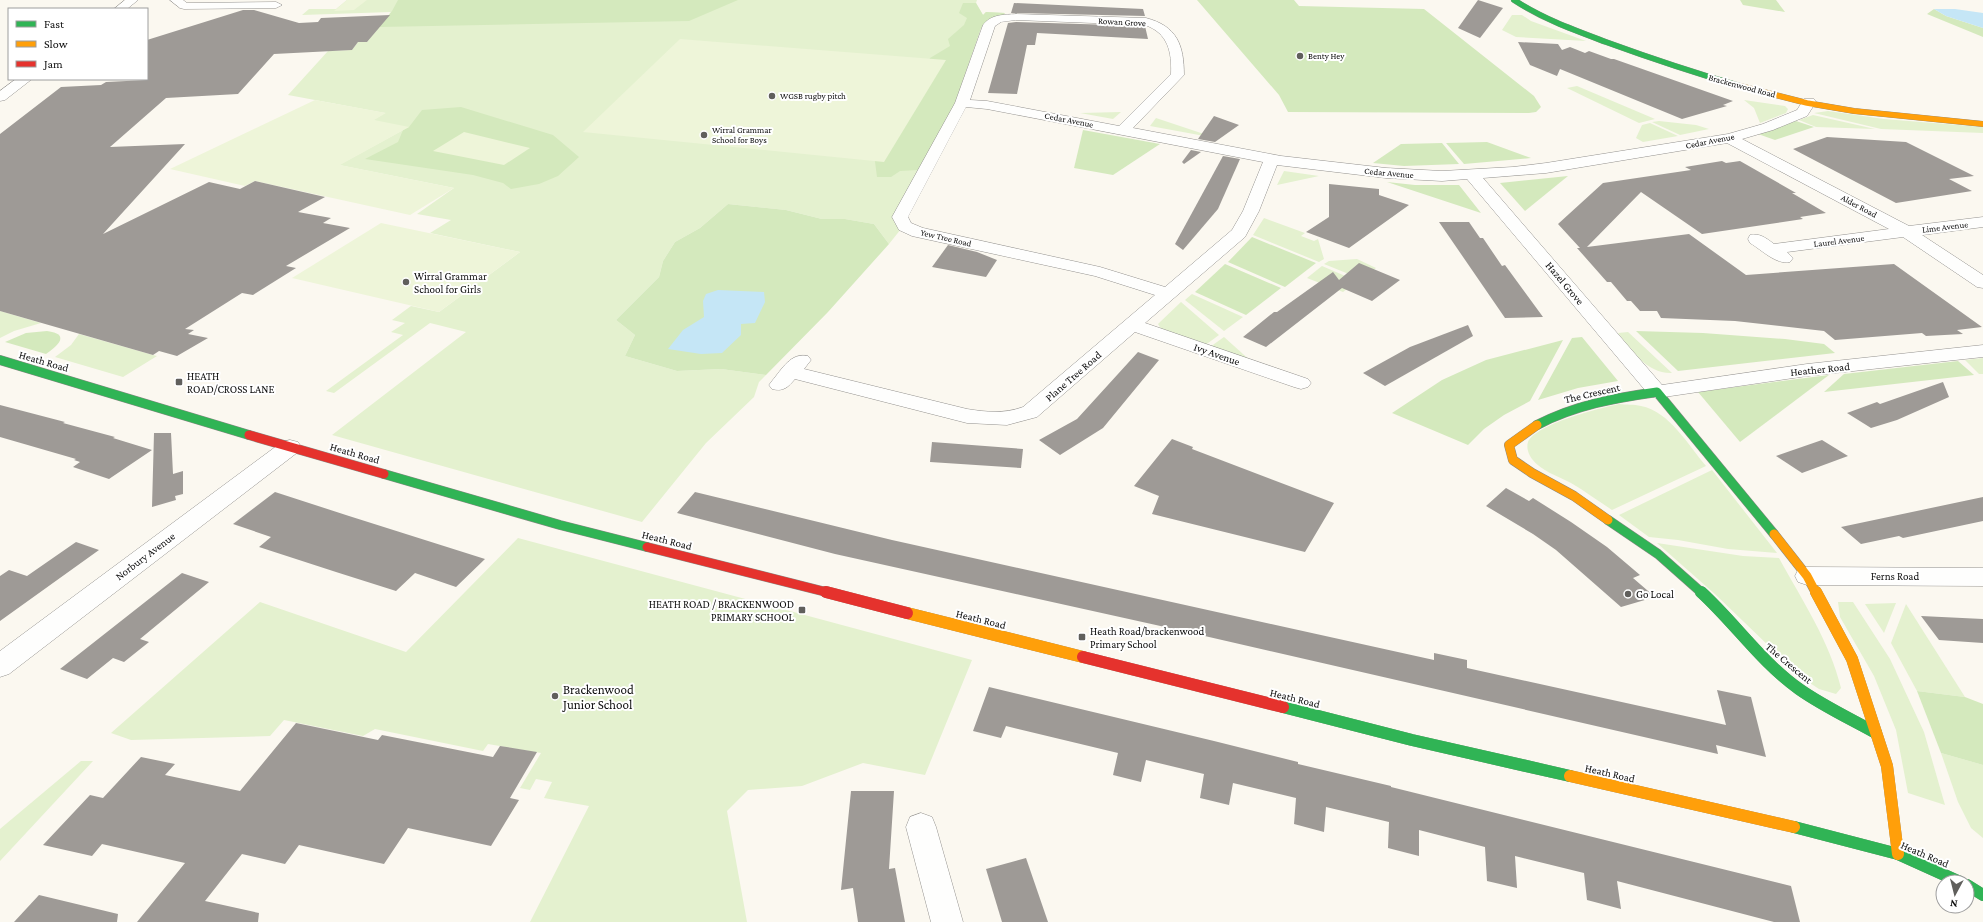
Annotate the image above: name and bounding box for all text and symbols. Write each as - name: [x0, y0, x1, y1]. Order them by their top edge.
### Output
- legend: [8, 8, 148, 80]
- street label: Rowan Grove: [1098, 16, 1146, 28]
- text: Fast: [44, 17, 65, 31]
- text: Slow: [44, 37, 68, 51]
- marker: Benty Hey: [1295, 51, 1305, 61]
- place label: Benty Hey: [1308, 51, 1345, 61]
- text: Jam: [43, 57, 63, 71]
- street label: Brackenwood Road: [1707, 72, 1777, 100]
- marker: WGSB rugby pitch: [767, 91, 777, 101]
- place label: WGSB rugby pitch: [780, 91, 846, 101]
- street label: Cedar Avenue: [1044, 110, 1094, 130]
- place label: Wirral Grammar School for Boys: [712, 125, 772, 145]
- marker: Wirral Grammar School for Boys: [699, 130, 709, 140]
- street label: Cedar Avenue: [1685, 131, 1735, 151]
- street label: Cedar Avenue: [1364, 166, 1414, 180]
- street label: Alder Road: [1839, 192, 1879, 220]
- street label: Lime Avenue: [1921, 219, 1969, 235]
- street label: Yew Tree Road: [919, 227, 973, 249]
- street label: Laurel Avenue: [1813, 233, 1865, 249]
- street label: Hazel Grove: [1543, 259, 1587, 307]
- place label: Wirral Grammar School for Girls: [414, 270, 487, 295]
- marker: Wirral Grammar School for Girls: [401, 277, 411, 287]
- street label: Ivy Avenue: [1192, 341, 1242, 368]
- street label: Heath Road: [18, 348, 70, 374]
- street label: Plane Tree Road: [1043, 348, 1104, 403]
- street label: Heather Road: [1790, 360, 1851, 378]
- place label: HEATH ROAD/CROSS LANE: [187, 370, 275, 395]
- marker: HEATH ROAD/CROSS LANE: [174, 377, 184, 387]
- street label: The Crescent: [1563, 381, 1621, 405]
- street label: Heath Road: [329, 440, 381, 466]
- street label: Heath Road: [641, 528, 693, 552]
- street label: Norbury Avenue: [113, 530, 178, 583]
- street label: Ferns Road: [1871, 570, 1919, 582]
- place label: Go Local: [1636, 588, 1674, 600]
- marker: Go Local: [1623, 589, 1633, 599]
- place label: HEATH ROAD / BRACKENWOOD PRIMARY SCHOOL: [649, 598, 794, 623]
- marker: HEATH ROAD / BRACKENWOOD PRIMARY SCHOOL: [797, 605, 807, 615]
- street label: Heath Road: [955, 607, 1007, 631]
- place label: Heath Road/brackenwood Primary School: [1090, 625, 1205, 651]
- marker: Heath Road/brackenwood Primary School: [1077, 632, 1087, 642]
- street label: The Crescent: [1763, 640, 1815, 686]
- place label: Brackenwood Junior School: [562, 682, 634, 712]
- street label: Heath Road: [1269, 686, 1321, 710]
- marker: Brackenwood Junior School: [550, 691, 560, 701]
- street label: Heath Road: [1584, 761, 1636, 785]
- street label: Heath Road: [1899, 839, 1951, 870]
- north arrow: [1935, 874, 1975, 914]
- text: N: [1949, 897, 1958, 910]

